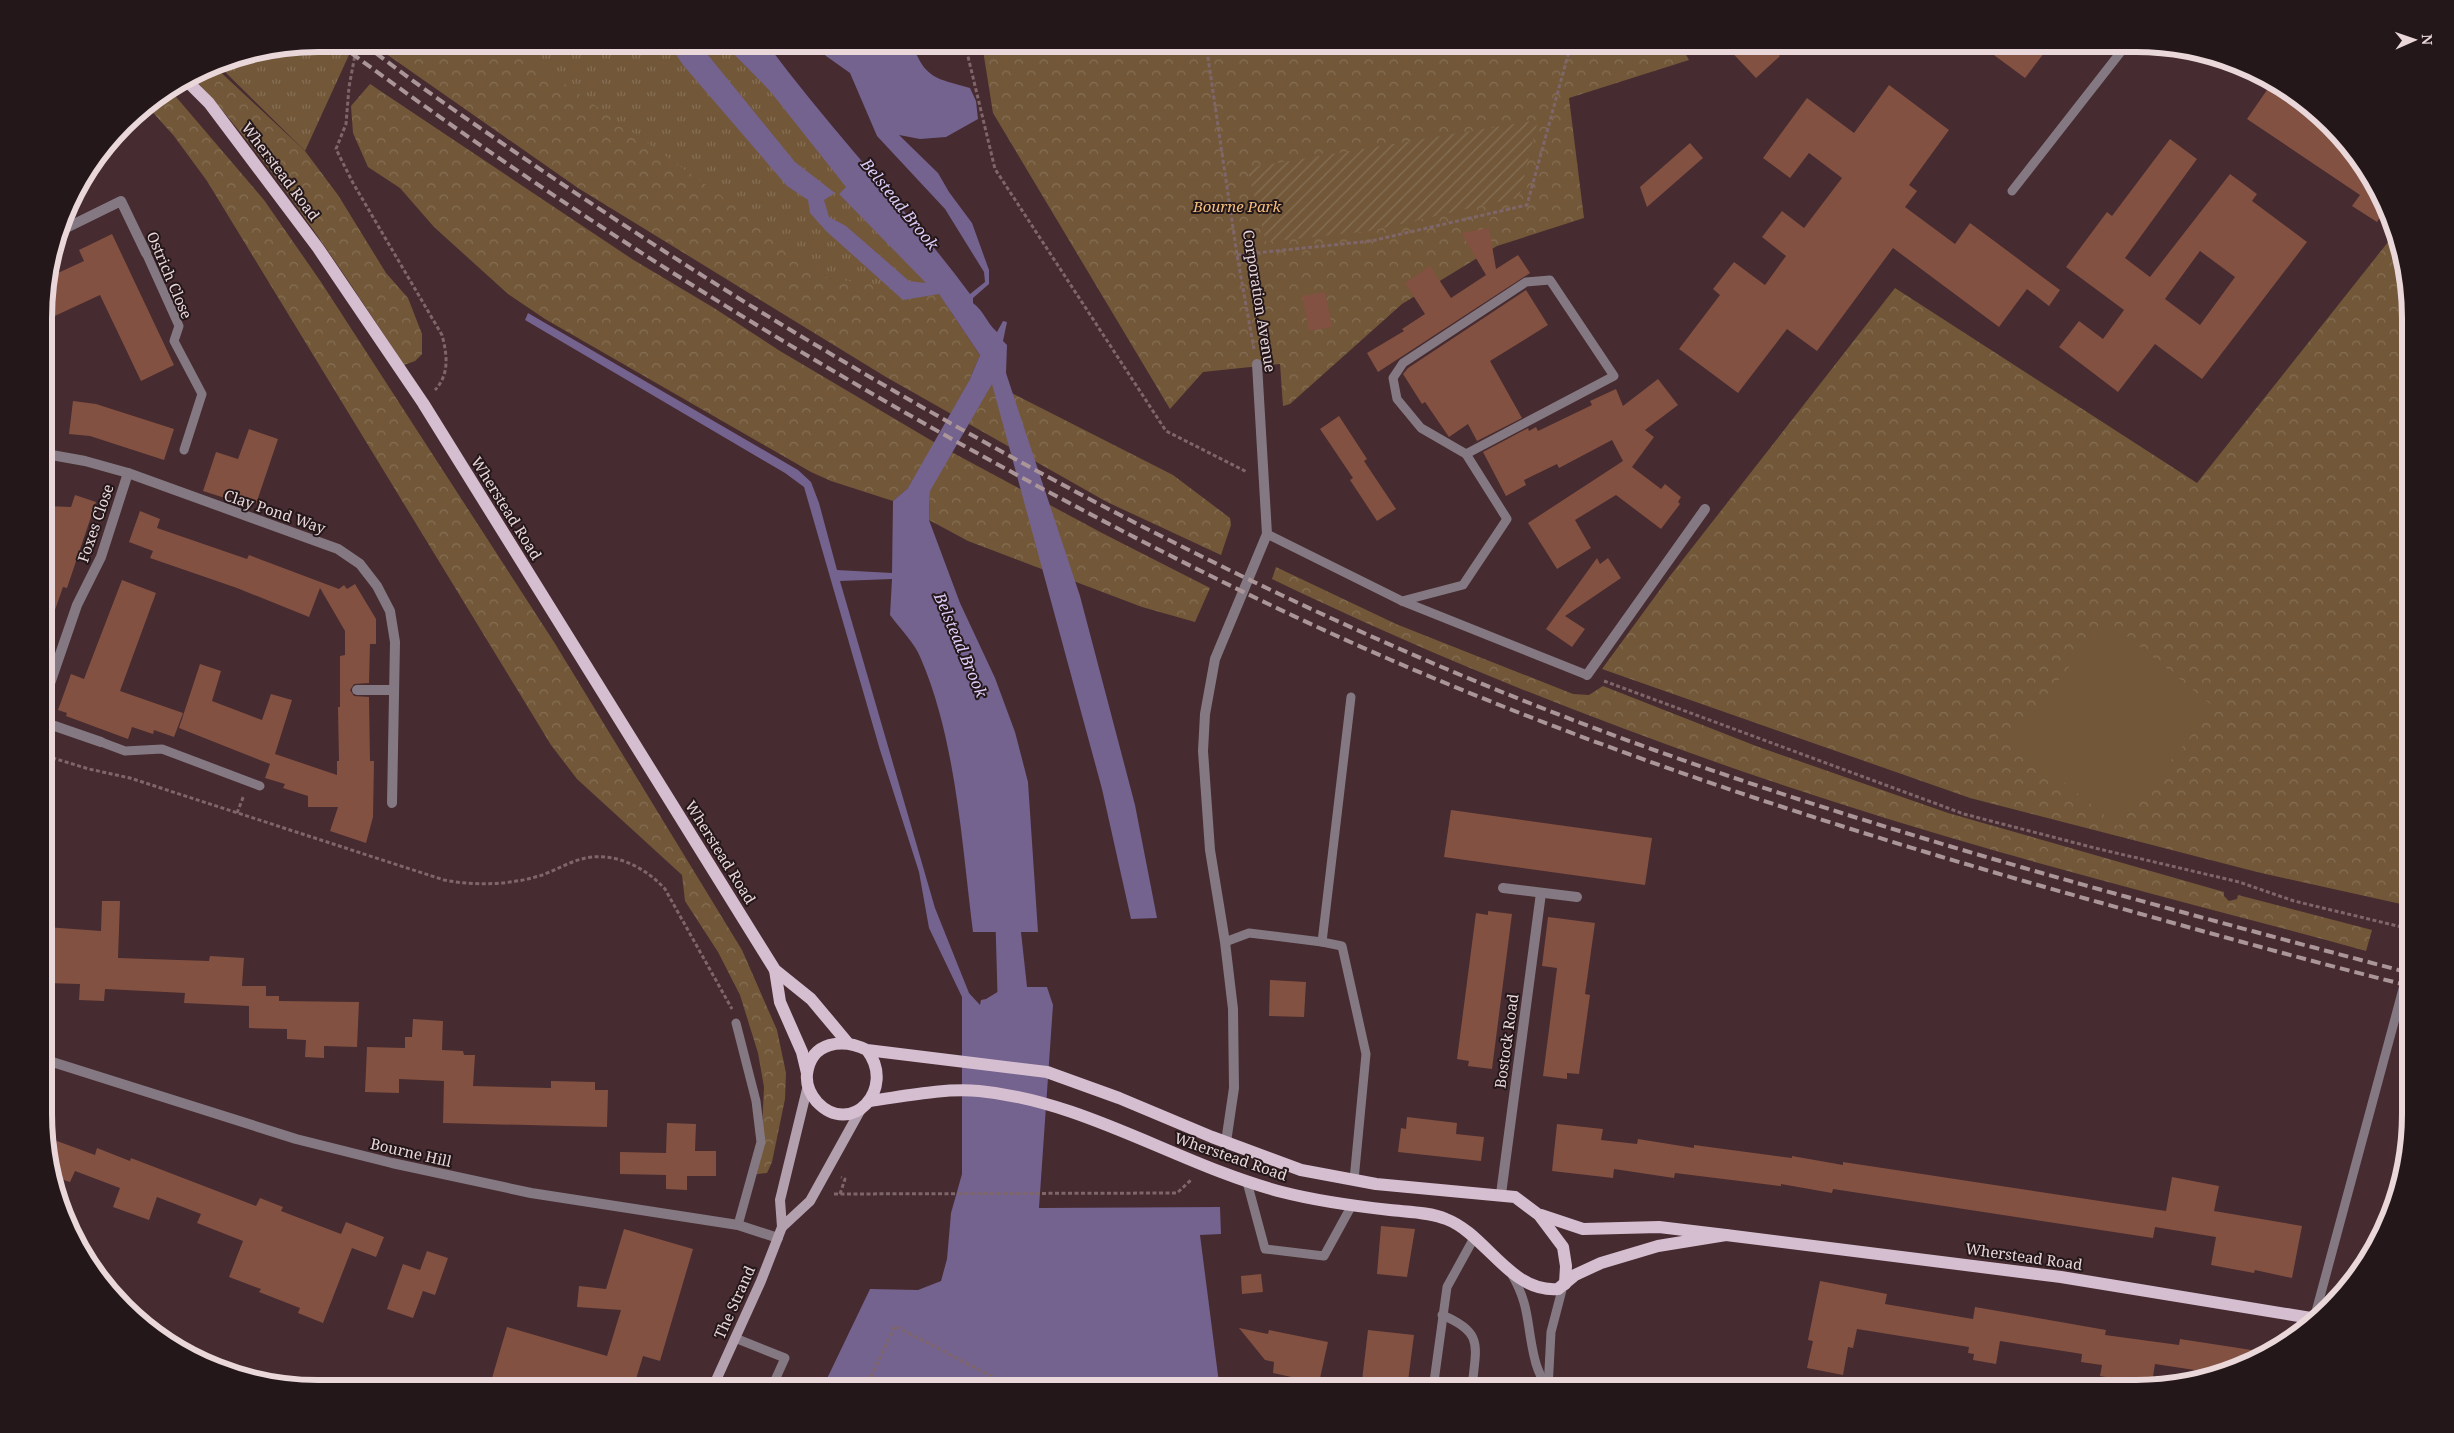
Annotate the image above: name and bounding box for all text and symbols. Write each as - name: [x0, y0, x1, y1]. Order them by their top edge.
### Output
- north arrow: [2389, 15, 2439, 65]
- text: N: [2418, 34, 2437, 45]
- street label: Wherstead Road: [237, 118, 325, 224]
- water label: Belstead Brook: [856, 153, 944, 255]
- park label: Bourne Park: [1192, 196, 1282, 216]
- street label: Ostrich Close: [143, 228, 197, 322]
- street label: Corporation Avenue: [1239, 228, 1281, 374]
- street label: Wherstead Road: [467, 453, 547, 563]
- street label: Foxes Close: [72, 481, 118, 565]
- street label: Clay Pond Way: [222, 484, 329, 538]
- water label: Belstead Brook: [929, 588, 993, 702]
- street label: Wherstead Road: [681, 797, 761, 907]
- street label: Bostock Road: [1489, 992, 1523, 1090]
- street label: Wherstead Road: [1172, 1127, 1290, 1185]
- street label: Bourne Hill: [368, 1133, 454, 1171]
- street label: Wherstead Road: [1964, 1238, 2084, 1274]
- street label: The Strand: [709, 1262, 759, 1342]

